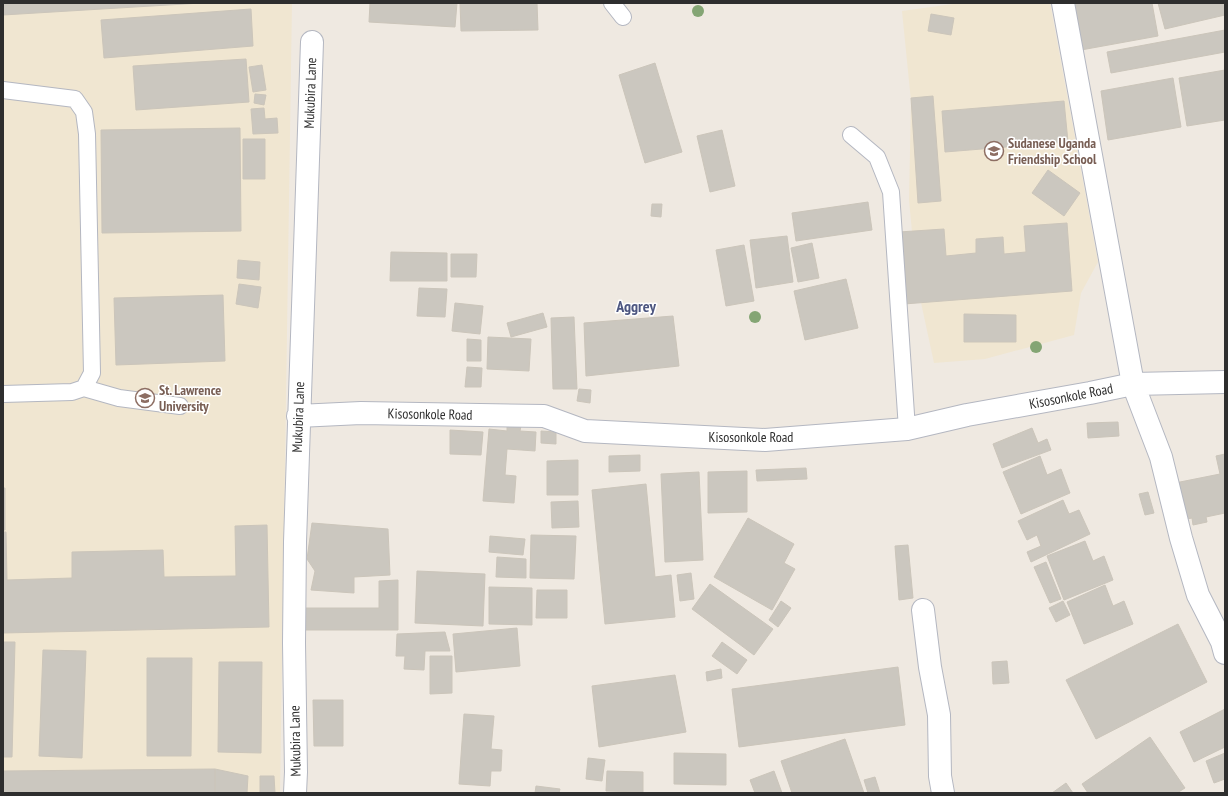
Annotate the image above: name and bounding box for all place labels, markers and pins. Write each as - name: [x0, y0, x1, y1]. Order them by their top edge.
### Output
- place label: Sudanese Uganda Friendship School: [1008, 134, 1097, 168]
- school or university icon: Sudanese Uganda Friendship School: [983, 140, 1005, 162]
- place label: St. Lawrence University: [159, 381, 221, 415]
- school or university icon: St. Lawrence University: [134, 387, 156, 409]

